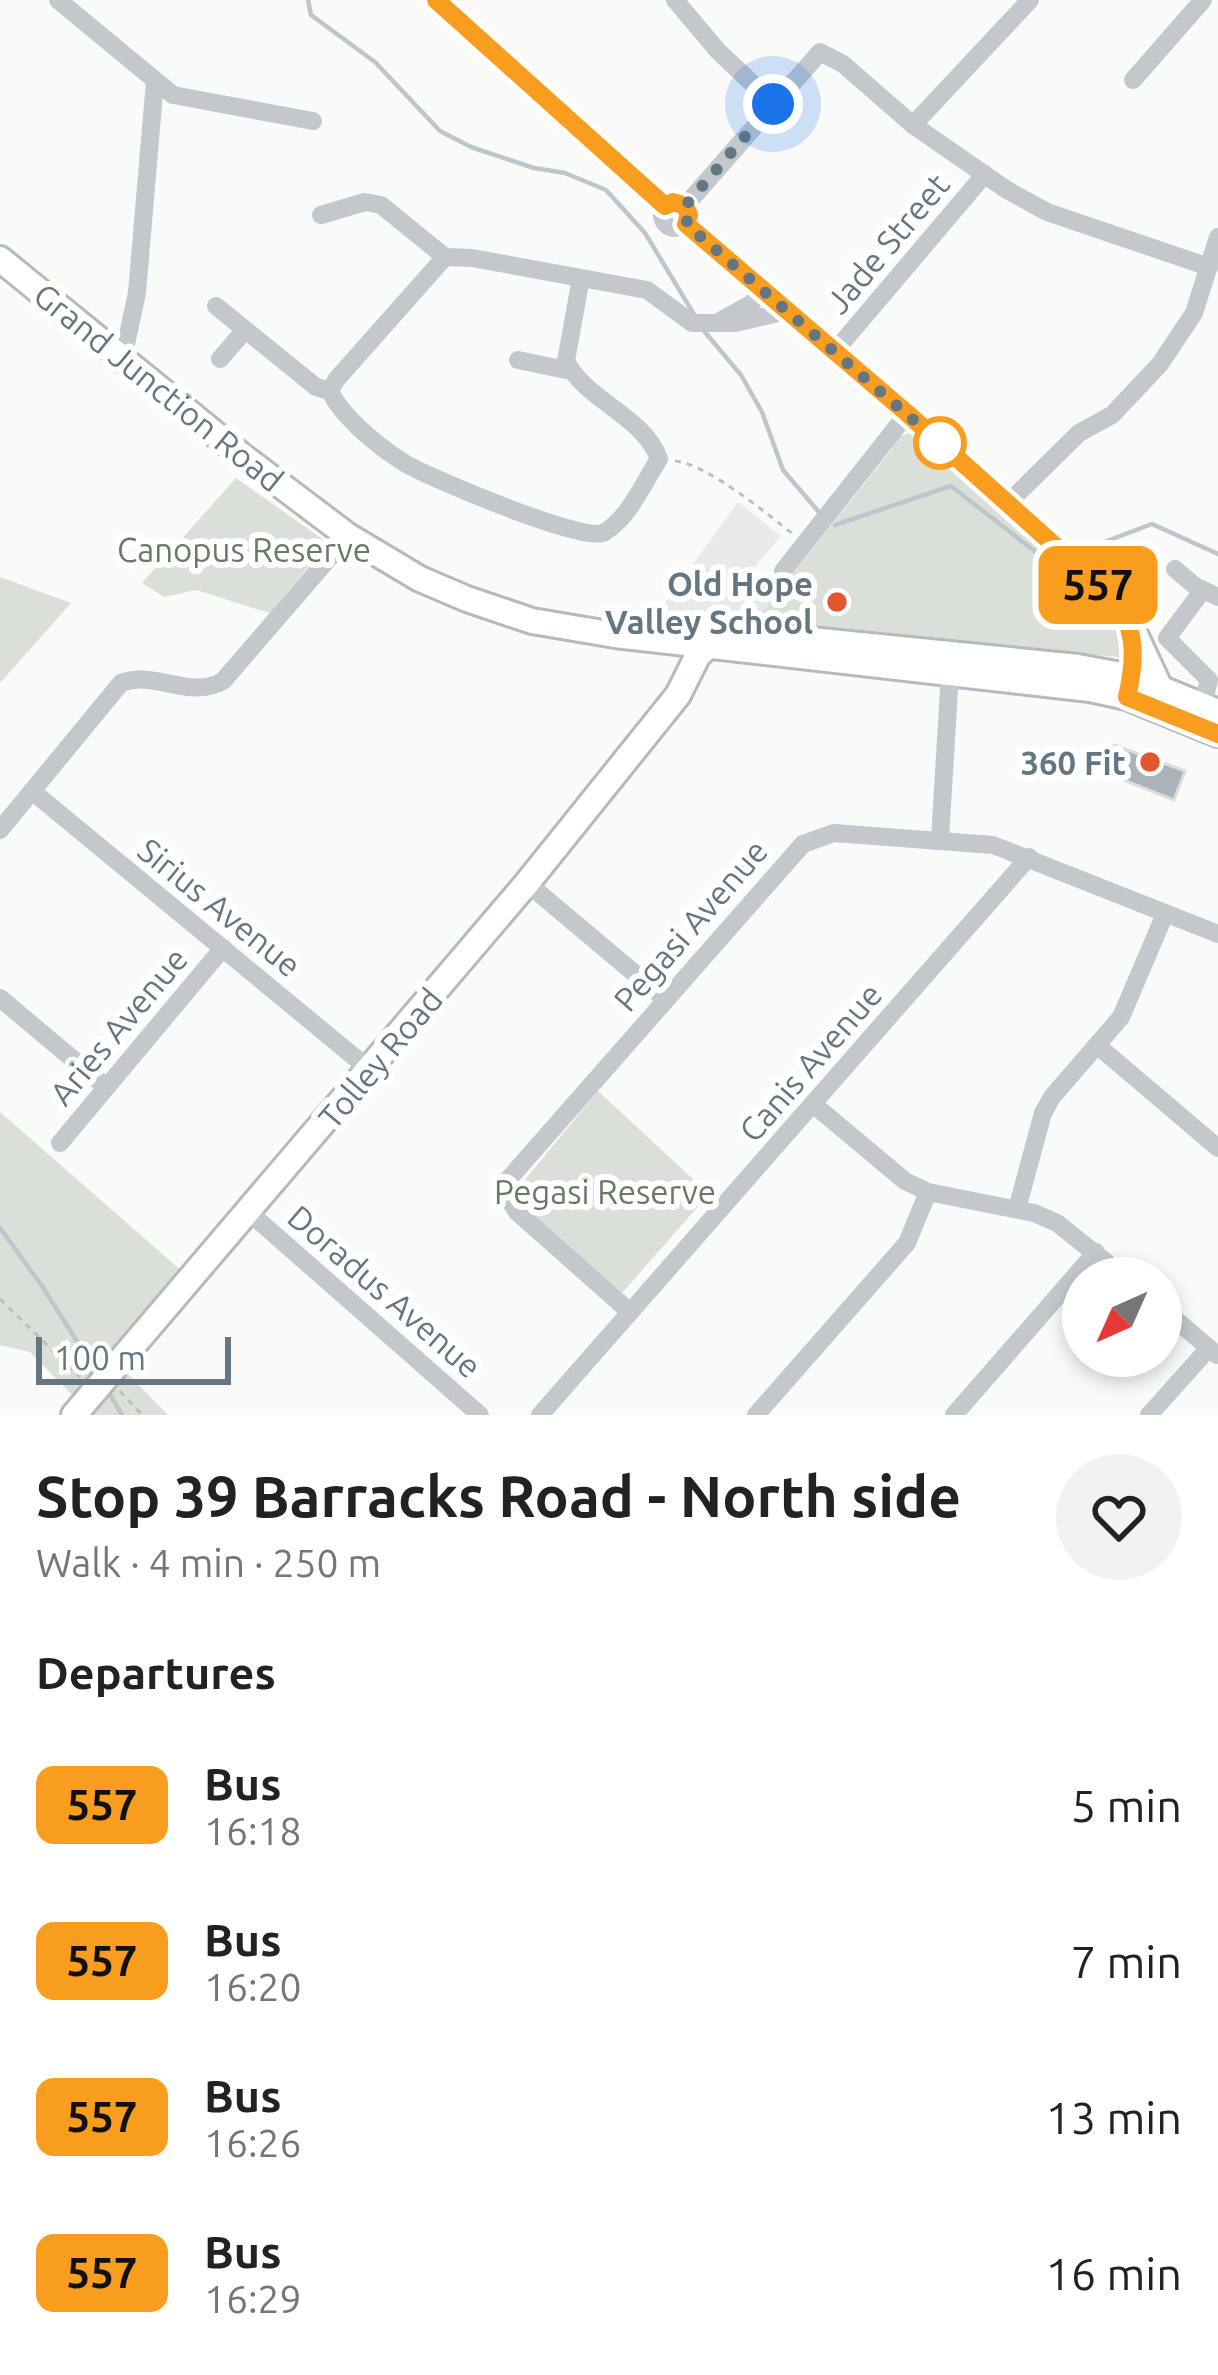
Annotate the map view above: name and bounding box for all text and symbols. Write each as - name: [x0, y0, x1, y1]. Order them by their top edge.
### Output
- your location: [743, 74, 803, 134]
- street label: Jade Street: [818, 166, 956, 320]
- street label: Grand Junction Road: [27, 275, 291, 499]
- unlabelled marker: [915, 418, 965, 468]
- park label: Canopus Reserve: [117, 531, 371, 568]
- line badge: 557: [1029, 546, 1167, 624]
- text: 557: [1062, 561, 1134, 608]
- place label: Old Hope Valley School: [605, 565, 813, 640]
- marker: Old Hope Valley School: [824, 589, 850, 615]
- place label: 360 Fit: [1020, 744, 1126, 781]
- marker: 360 Fit: [1137, 749, 1163, 775]
- street label: Sirius Avenue: [132, 830, 308, 984]
- street label: Pegasi Avenue: [606, 832, 774, 1018]
- street label: Aries Avenue: [42, 940, 194, 1112]
- street label: Canis Avenue: [731, 975, 889, 1149]
- street label: Tolley Road: [311, 981, 449, 1135]
- park label: Pegasi Reserve: [494, 1173, 716, 1210]
- street label: Doradus Avenue: [281, 1197, 489, 1385]
- north arrow: [1062, 1257, 1182, 1377]
- map controls: [1062, 1257, 1182, 1377]
- scale bar: [36, 1331, 231, 1384]
- text: 100 m: [54, 1339, 146, 1376]
- button: heart: [1056, 1454, 1182, 1580]
- text: Stop 39 Barracks Road - North side: [36, 1464, 961, 1528]
- text: Walk · 4 min · 250 m: [36, 1541, 381, 1584]
- text: Departures: [36, 1647, 276, 1698]
- text: Bus: [204, 1758, 281, 1809]
- text: 5 min: [1071, 1780, 1182, 1831]
- text: 557: [66, 1781, 138, 1828]
- text: 16:18: [204, 1809, 302, 1852]
- text: Bus: [204, 1914, 281, 1965]
- text: 7 min: [1071, 1936, 1182, 1987]
- text: 557: [66, 1937, 138, 1984]
- text: 16:20: [204, 1965, 302, 2008]
- text: Bus: [204, 2070, 281, 2121]
- text: 13 min: [1045, 2092, 1182, 2143]
- text: 557: [66, 2093, 138, 2140]
- text: 16:26: [204, 2121, 302, 2164]
- text: Bus: [204, 2226, 281, 2277]
- text: 16 min: [1045, 2248, 1182, 2299]
- text: 557: [66, 2249, 138, 2296]
- text: 16:29: [204, 2277, 302, 2320]

